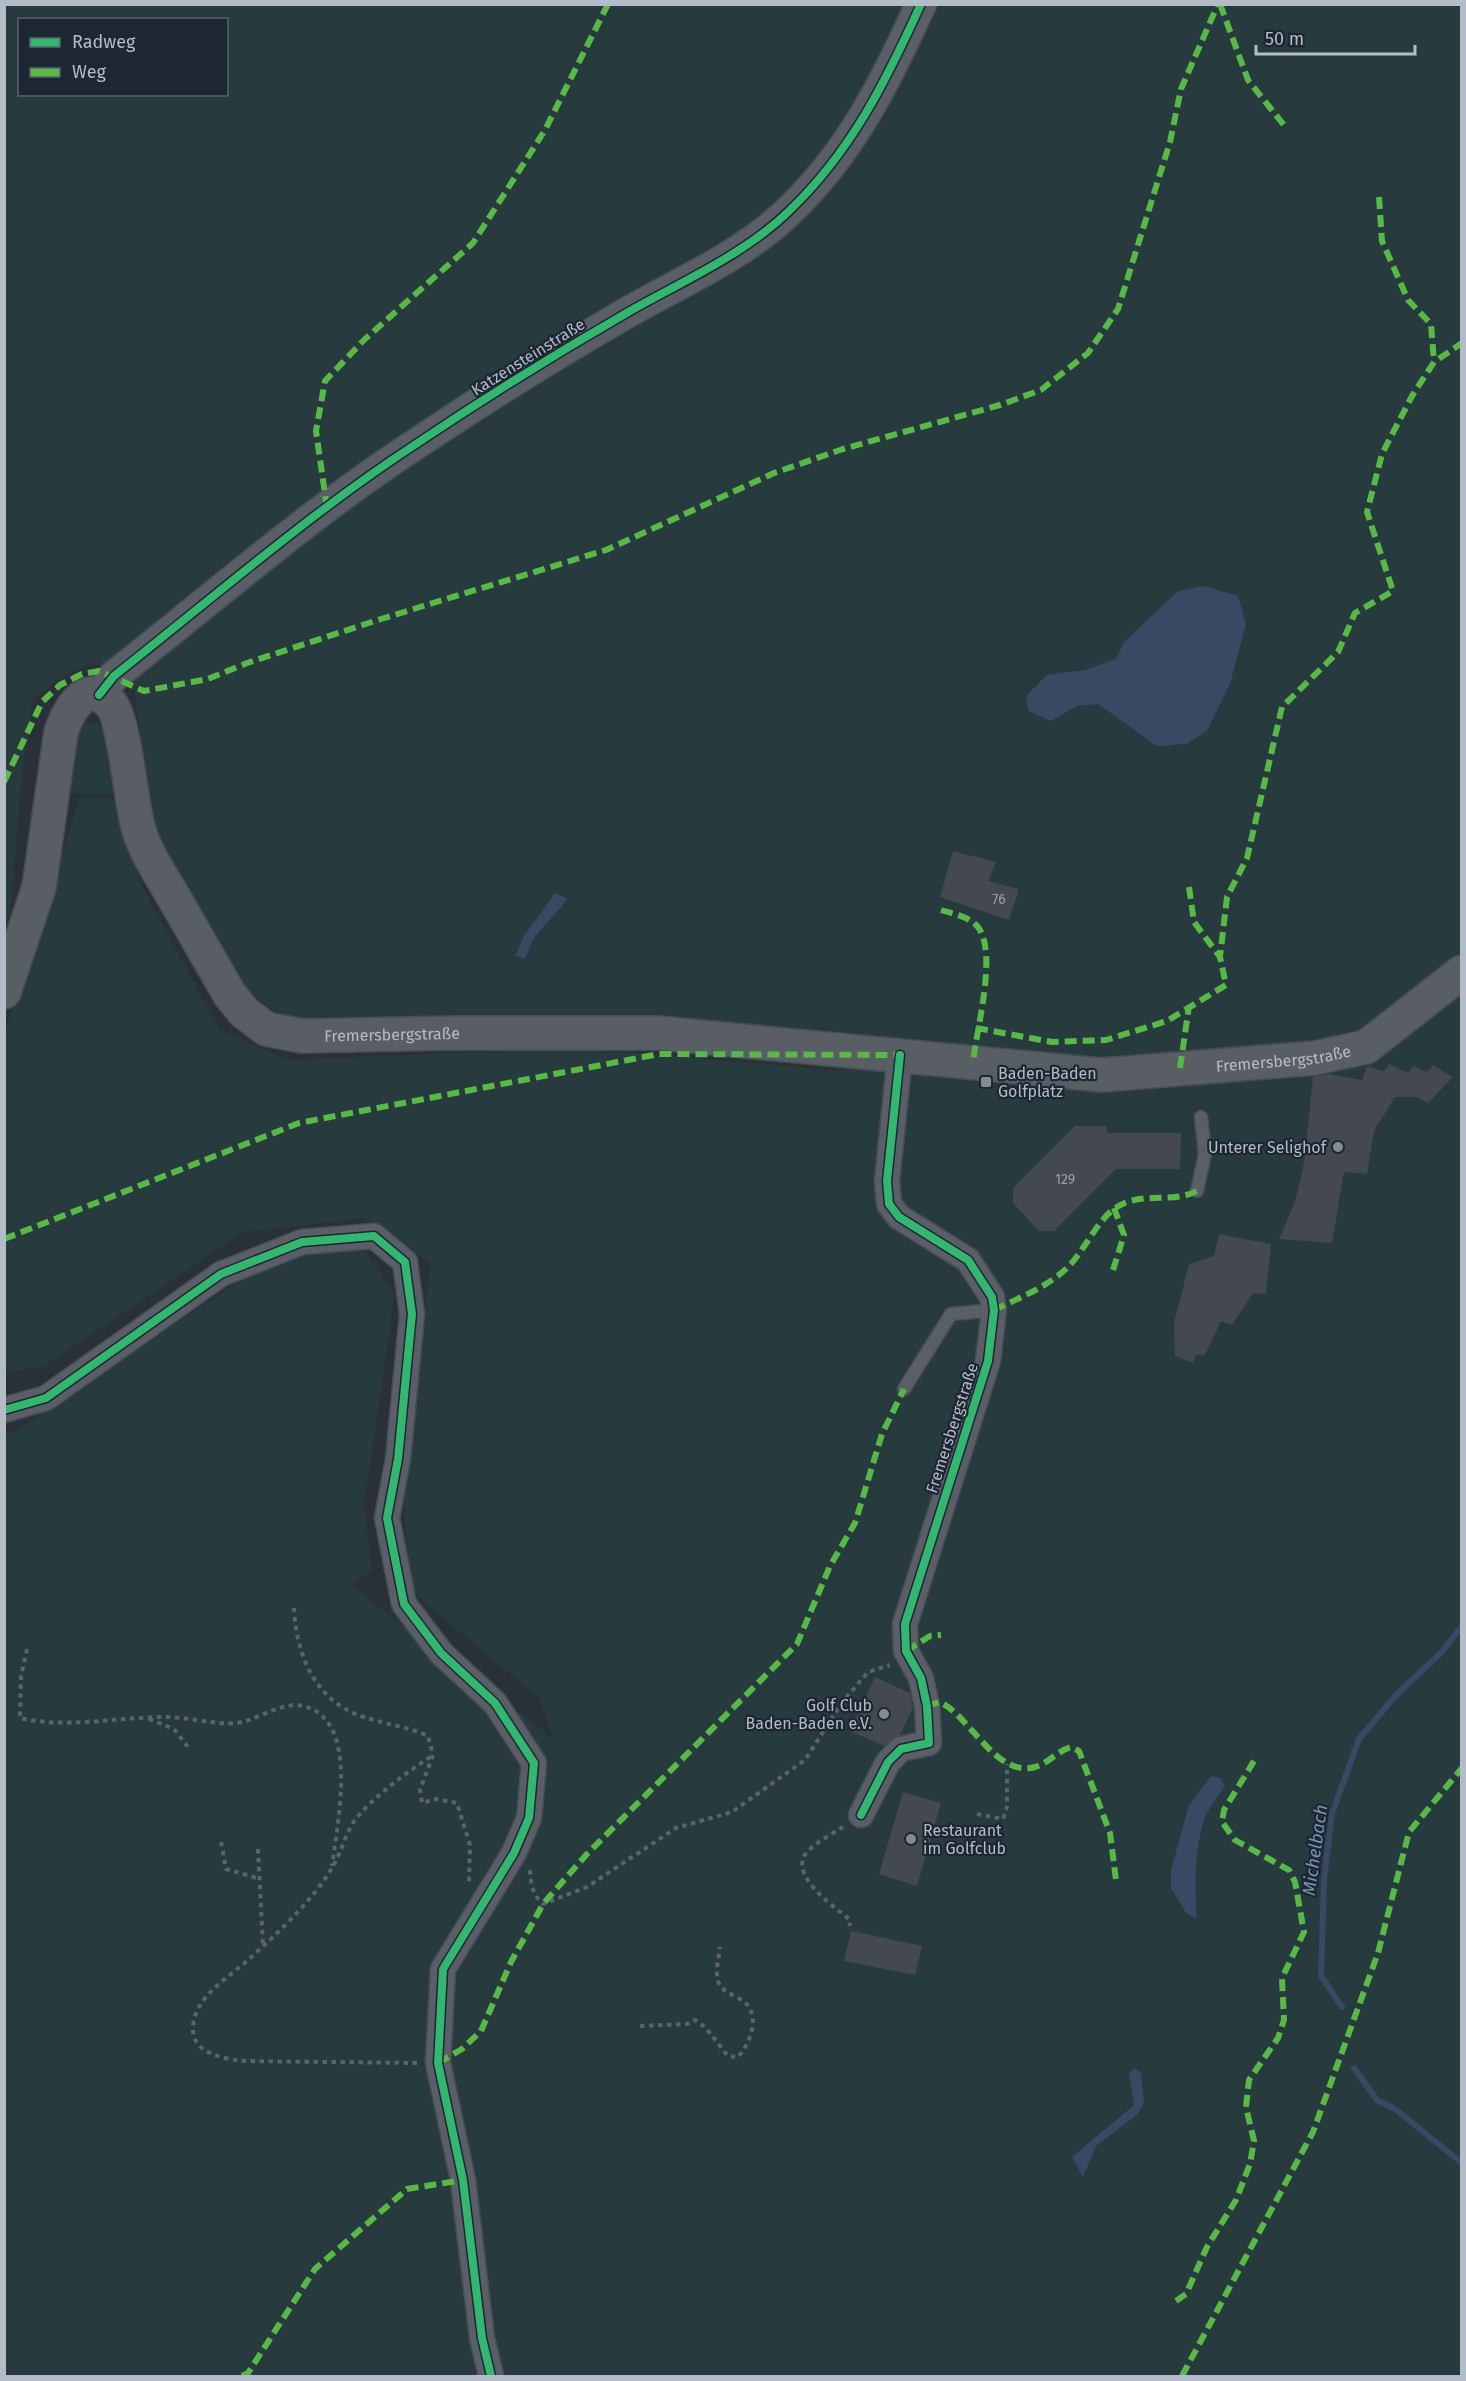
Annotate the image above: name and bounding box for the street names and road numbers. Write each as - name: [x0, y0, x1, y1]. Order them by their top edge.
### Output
- street label: Katzensteinstraße: [468, 314, 588, 400]
- street label: Fremersbergstraße: [324, 1024, 460, 1045]
- street label: Fremersbergstraße: [1215, 1041, 1352, 1075]
- street label: Fremersbergstraße: [922, 1361, 982, 1495]

